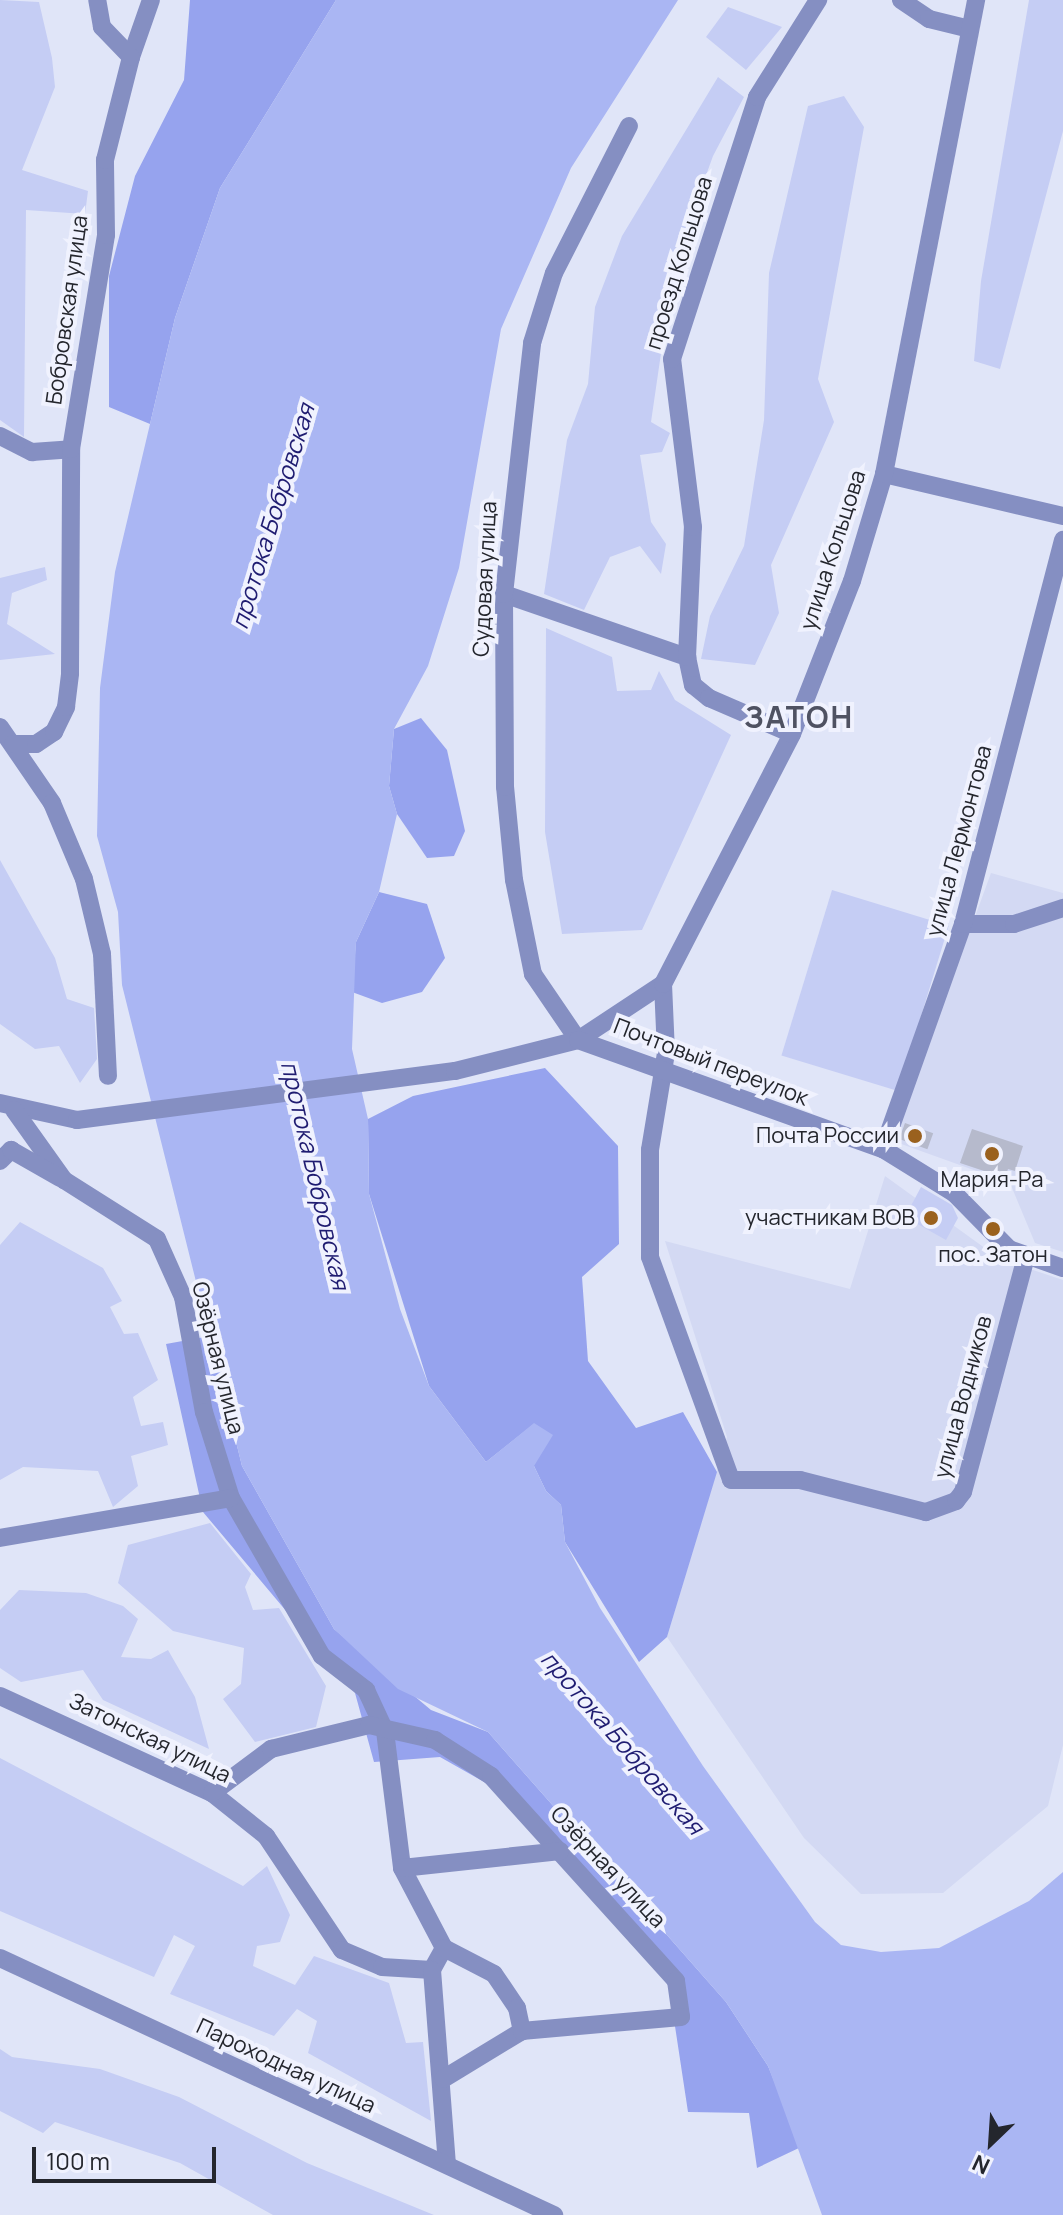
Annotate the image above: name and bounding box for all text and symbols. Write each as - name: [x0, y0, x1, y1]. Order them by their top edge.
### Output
- street label: проезд Кольцова: [640, 173, 718, 353]
- street label: Бобровская улица: [41, 214, 93, 406]
- water label: протока Бобровская: [224, 400, 320, 632]
- street label: улица Кольцова: [795, 467, 871, 633]
- street label: Судовая улица: [468, 501, 502, 657]
- district label: ЗАТОН: [744, 699, 854, 735]
- street label: улица Лермонтова: [921, 742, 997, 940]
- street label: Почтовый переулок: [610, 1013, 812, 1111]
- water label: протока Бобровская: [276, 1058, 356, 1292]
- place label: Почта России: [756, 1123, 899, 1149]
- marker: Почта России: [906, 1127, 924, 1145]
- marker: Мария-Ра: [983, 1145, 1001, 1163]
- place label: Мария-Ра: [940, 1167, 1044, 1193]
- place label: участникам ВОВ: [745, 1205, 915, 1231]
- marker: участникам ВОВ: [922, 1209, 940, 1227]
- marker: пос. Затон: [984, 1220, 1002, 1238]
- place label: пос. Затон: [938, 1242, 1048, 1268]
- street label: Озёрная улица: [186, 1279, 250, 1437]
- street label: улица Водников: [929, 1313, 997, 1481]
- water label: протока Бобровская: [536, 1644, 710, 1840]
- street label: Затонская улица: [65, 1687, 235, 1789]
- street label: Озёрная улица: [545, 1801, 671, 1933]
- street label: Пароходная улица: [192, 2013, 380, 2119]
- north arrow: [951, 2103, 1031, 2183]
- scale bar: [36, 2131, 220, 2181]
- text: 100 m: [46, 2144, 110, 2177]
- text: N: [967, 2148, 994, 2182]

